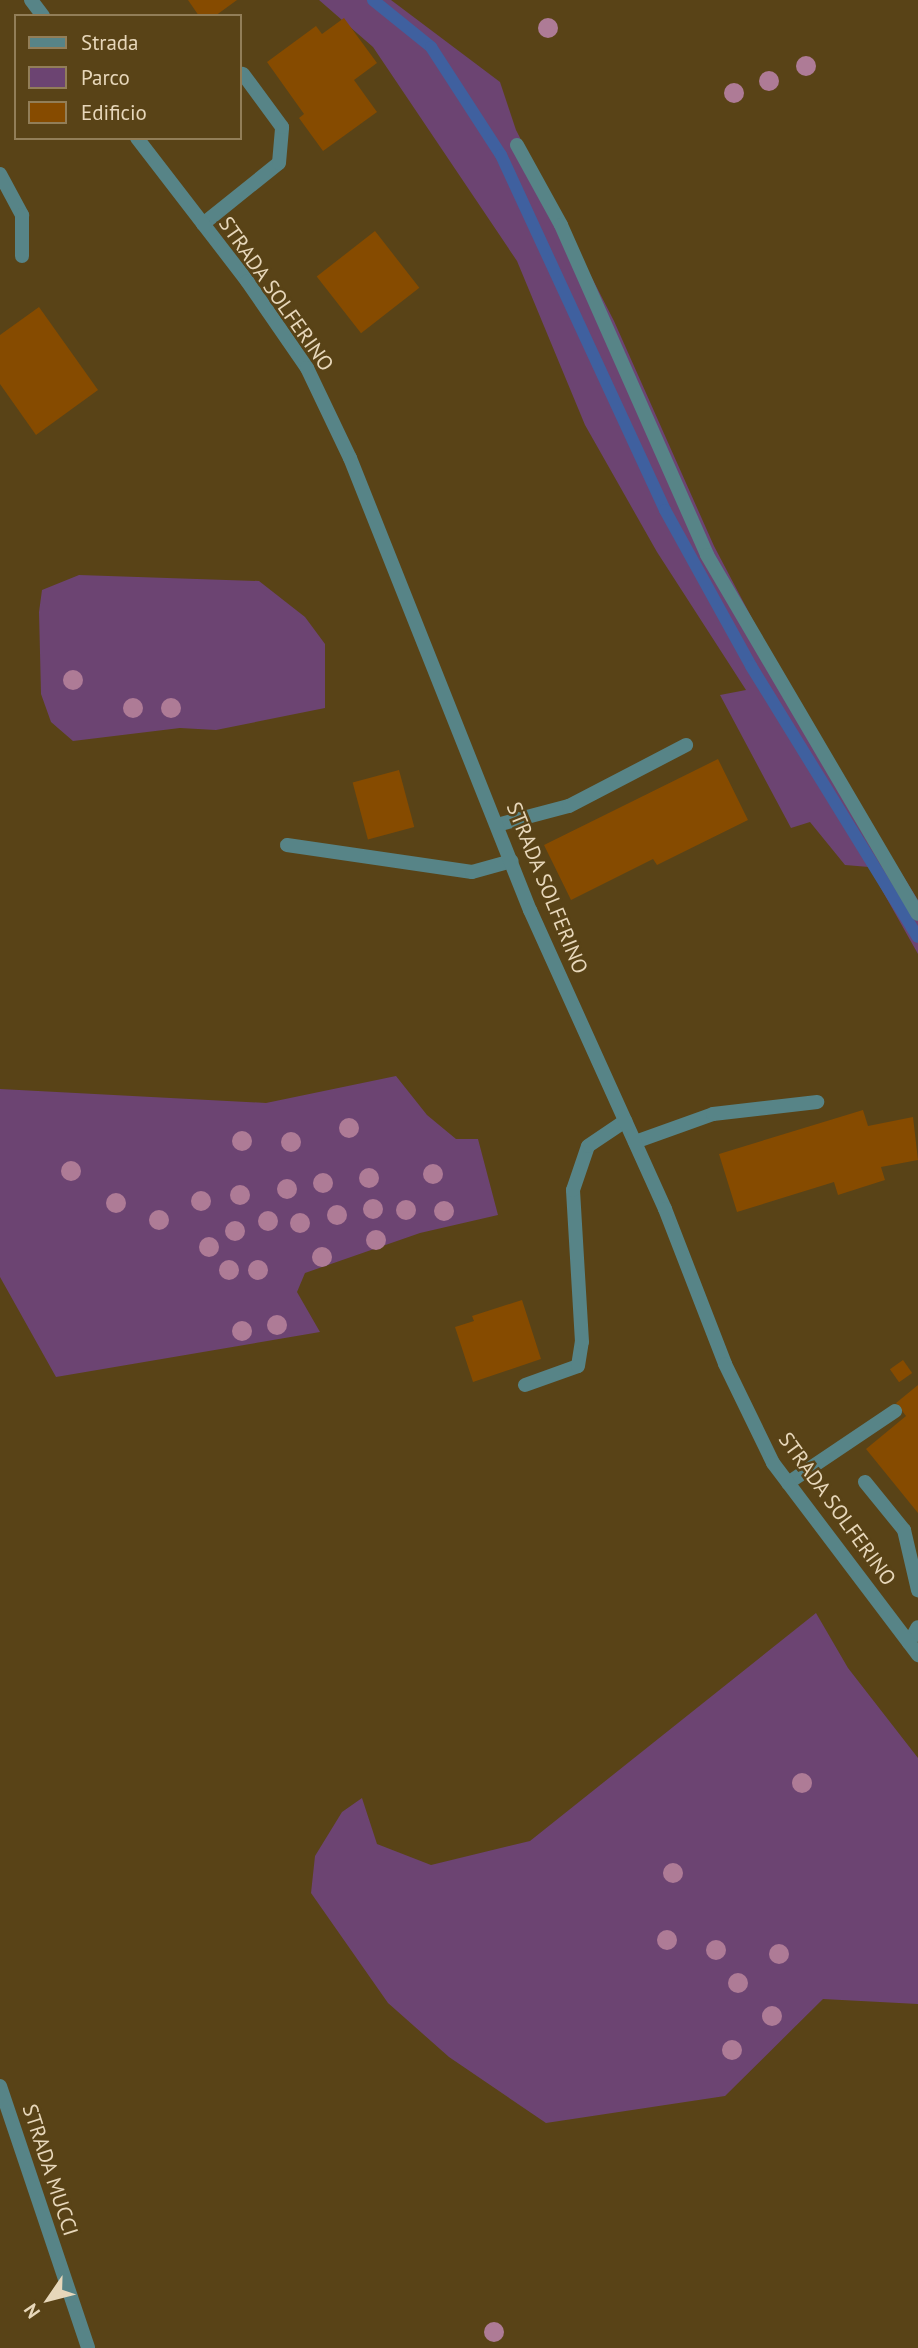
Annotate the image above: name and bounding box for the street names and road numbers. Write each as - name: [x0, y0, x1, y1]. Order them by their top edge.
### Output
- street label: STRADA SOLFERINO: [213, 212, 339, 376]
- street label: STRADA SOLFERINO: [501, 798, 593, 978]
- street label: STRADA SOLFERINO: [773, 1427, 901, 1591]
- street label: STRADA MUCCI: [17, 2100, 83, 2240]

